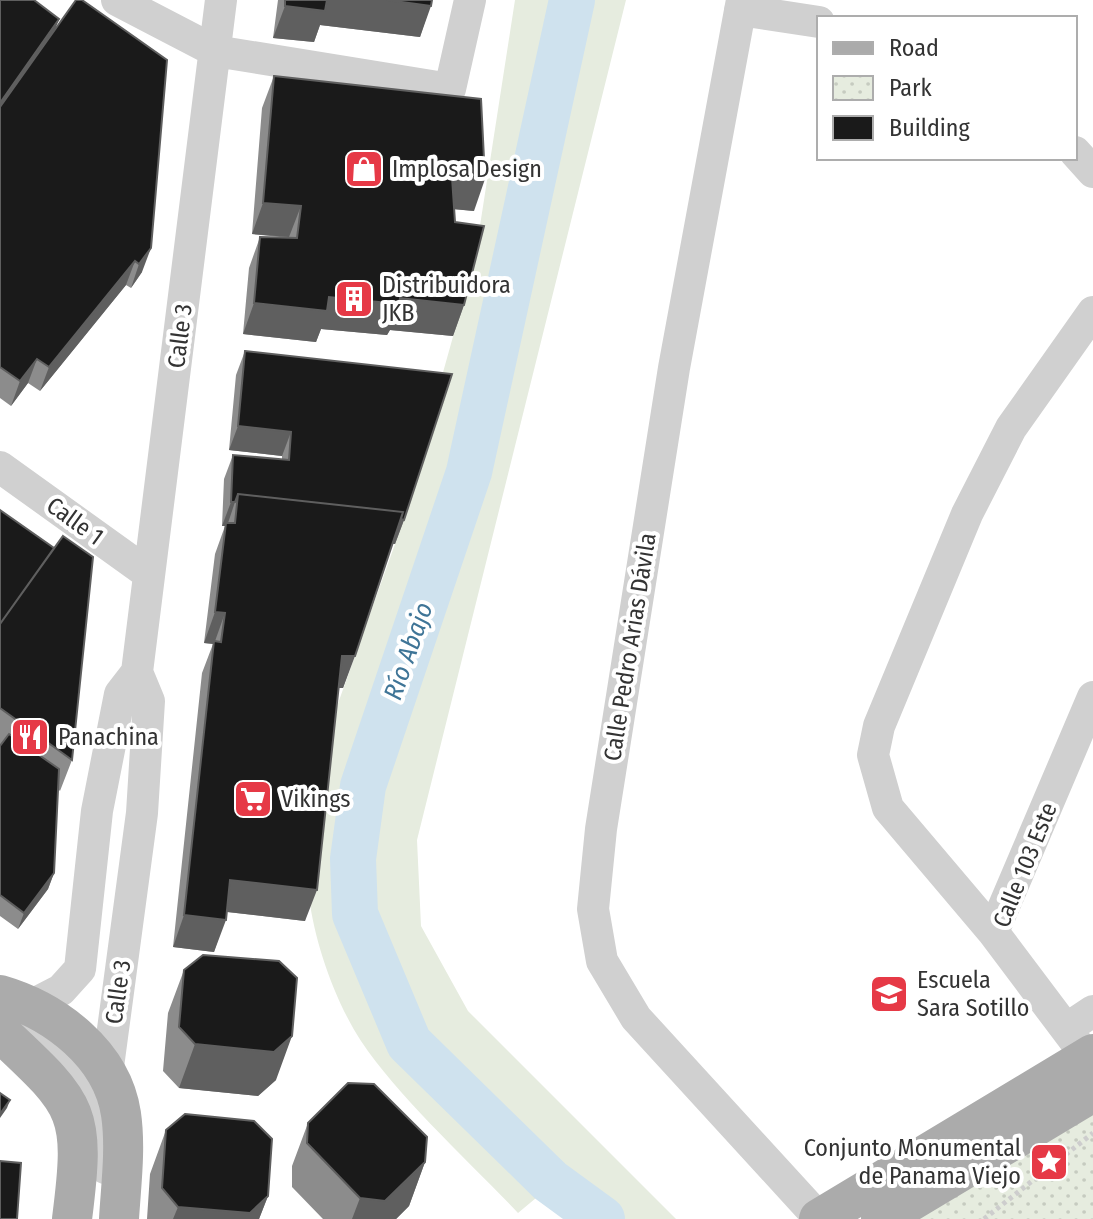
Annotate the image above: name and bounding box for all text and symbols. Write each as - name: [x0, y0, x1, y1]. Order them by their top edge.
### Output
- legend: [817, 16, 1077, 160]
- text: Road: [889, 34, 939, 62]
- text: Park: [889, 74, 932, 102]
- text: Building: [889, 114, 971, 142]
- shop icon: Implosa Design: [343, 148, 385, 190]
- place label: Implosa Design: [392, 155, 542, 183]
- place label: Distribuidora JKB: [382, 271, 511, 327]
- building icon: Distribuidora JKB: [333, 278, 375, 320]
- street label: Calle 3: [162, 302, 198, 370]
- street label: Calle 1: [41, 491, 109, 551]
- street label: Calle Pedro Arias Dávila: [598, 531, 662, 763]
- water label: Río Abajo: [377, 598, 440, 704]
- restaurant icon: Panachina: [9, 716, 51, 758]
- place label: Panachina: [58, 723, 159, 751]
- supermarket icon: Vikings: [232, 778, 274, 820]
- place label: Vikings: [281, 785, 351, 813]
- street label: Calle 103 Este: [987, 798, 1063, 932]
- street label: Calle 3: [100, 958, 136, 1026]
- place label: Escuela Sara Sotillo: [917, 966, 1029, 1022]
- school or university icon: Escuela Sara Sotillo: [868, 973, 910, 1015]
- place label: Conjunto Monumental de Panama Viejo: [804, 1134, 1021, 1190]
- place icon: Conjunto Monumental de Panama Viejo: [1028, 1141, 1070, 1183]

